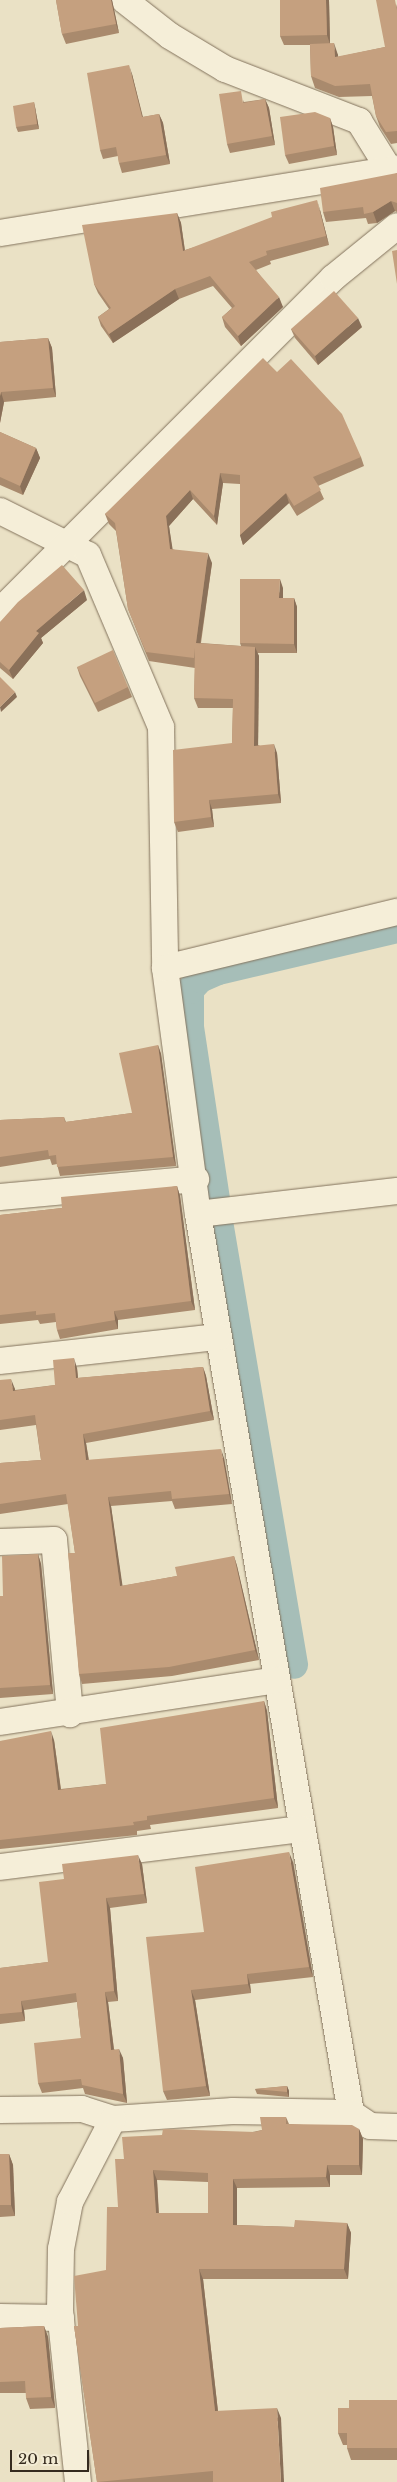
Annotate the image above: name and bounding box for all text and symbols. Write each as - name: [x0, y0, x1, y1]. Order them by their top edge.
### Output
- scale bar: [12, 2440, 91, 2472]
- text: 20 m: [18, 2449, 58, 2468]

